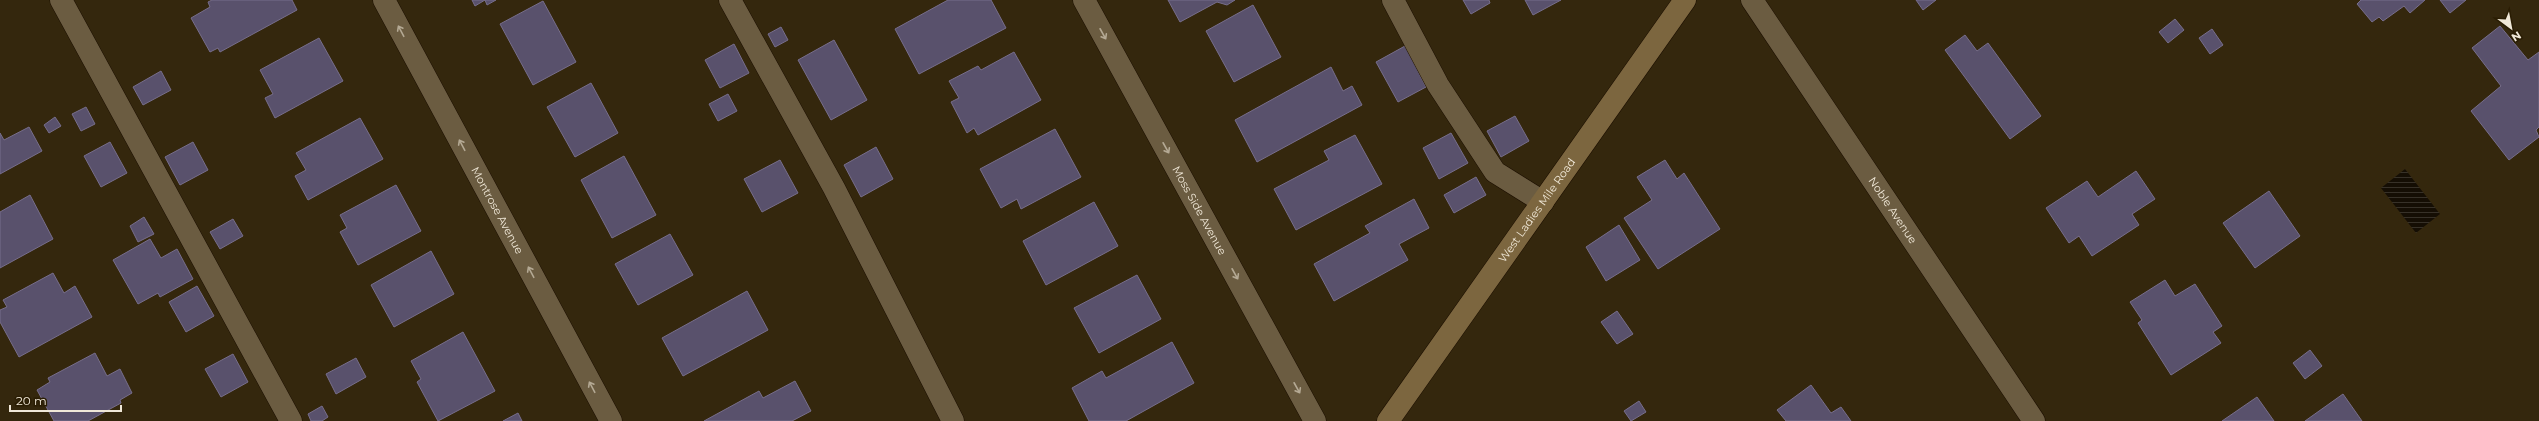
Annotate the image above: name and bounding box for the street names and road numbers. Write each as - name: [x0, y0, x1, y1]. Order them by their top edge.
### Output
- street label: West Ladies Mile Road: [1495, 155, 1578, 265]
- street label: Moss Side Avenue: [1169, 163, 1230, 258]
- street label: Montrose Avenue: [468, 164, 527, 257]
- street label: Noble Avenue: [1865, 174, 1920, 247]

